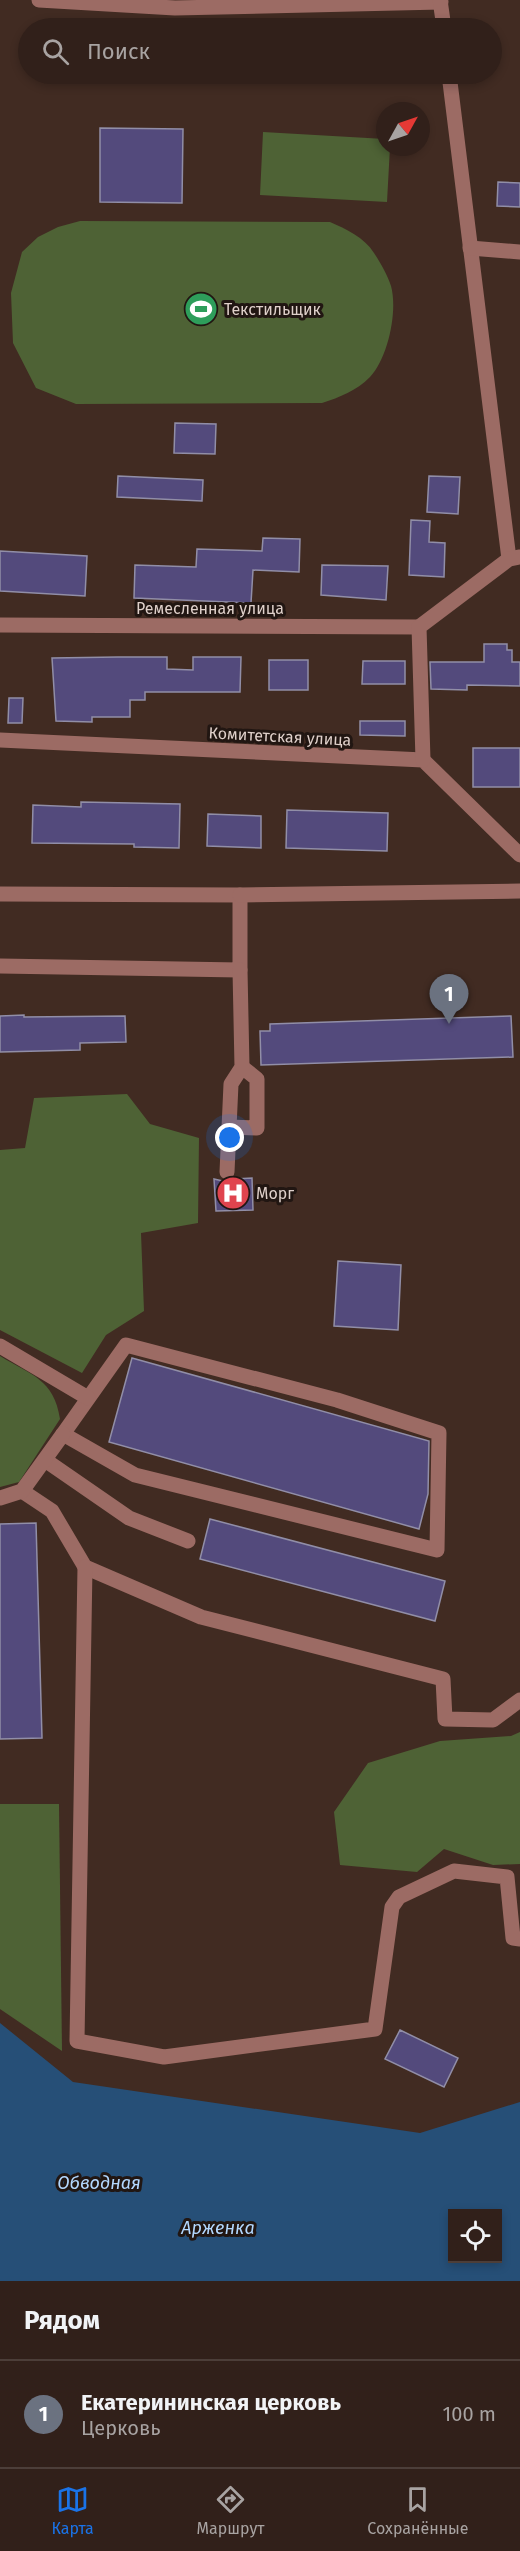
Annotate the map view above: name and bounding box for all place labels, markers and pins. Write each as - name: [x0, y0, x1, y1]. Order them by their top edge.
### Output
- sports icon: Текстильщик: [183, 291, 219, 327]
- place label: Текстильщик: [224, 300, 322, 319]
- pin: 1: [430, 974, 468, 1024]
- hospital icon: Морг: [215, 1175, 251, 1211]
- place label: Морг: [256, 1184, 294, 1203]

